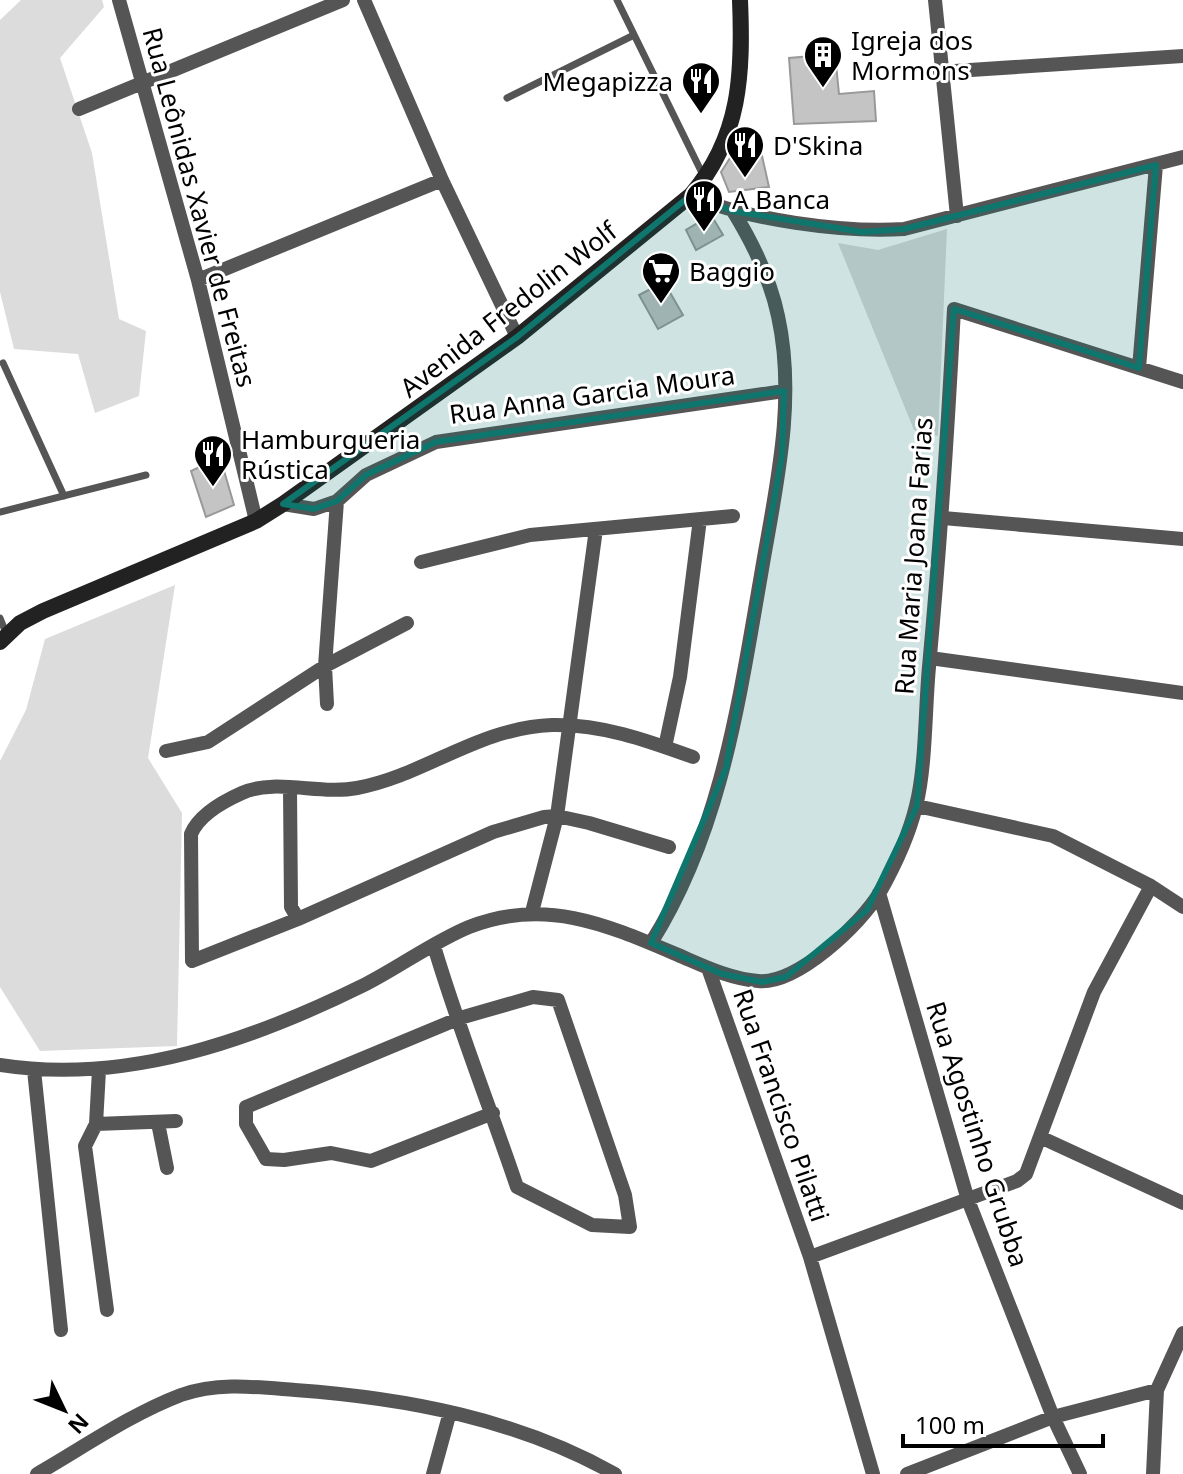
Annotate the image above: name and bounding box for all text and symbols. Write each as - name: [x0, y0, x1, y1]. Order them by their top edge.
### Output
- place label: Igreja dos Mormons: [851, 22, 973, 88]
- street label: Rua Leônidas Xavier de Freitas: [135, 23, 265, 391]
- building icon: Igreja dos Mormons: [802, 34, 844, 89]
- restaurant icon: Megapizza: [680, 60, 722, 115]
- place label: Megapizza: [542, 63, 673, 99]
- restaurant icon: D'Skina: [724, 124, 766, 179]
- place label: D'Skina: [773, 127, 863, 163]
- restaurant icon: A Banca: [683, 178, 725, 233]
- place label: A Banca: [732, 181, 830, 217]
- street label: Avenida Fredolin Wolf: [392, 212, 625, 405]
- supermarket icon: Baggio: [640, 250, 682, 305]
- place label: Baggio: [689, 253, 775, 289]
- street label: Rua Anna Garcia Moura: [447, 356, 737, 432]
- street label: Rua Maria Joana Farias: [885, 416, 941, 696]
- place label: Hamburgueria Rústica: [241, 421, 420, 487]
- restaurant icon: Hamburgueria Rústica: [192, 433, 234, 488]
- street label: Rua Francisco Pilatti: [725, 984, 839, 1226]
- street label: Rua Agostinho Grubba: [918, 997, 1038, 1271]
- north arrow: [24, 1370, 104, 1450]
- scale bar: [903, 1398, 1103, 1448]
- text: N: [62, 1408, 96, 1441]
- text: 100 m: [915, 1408, 985, 1441]

